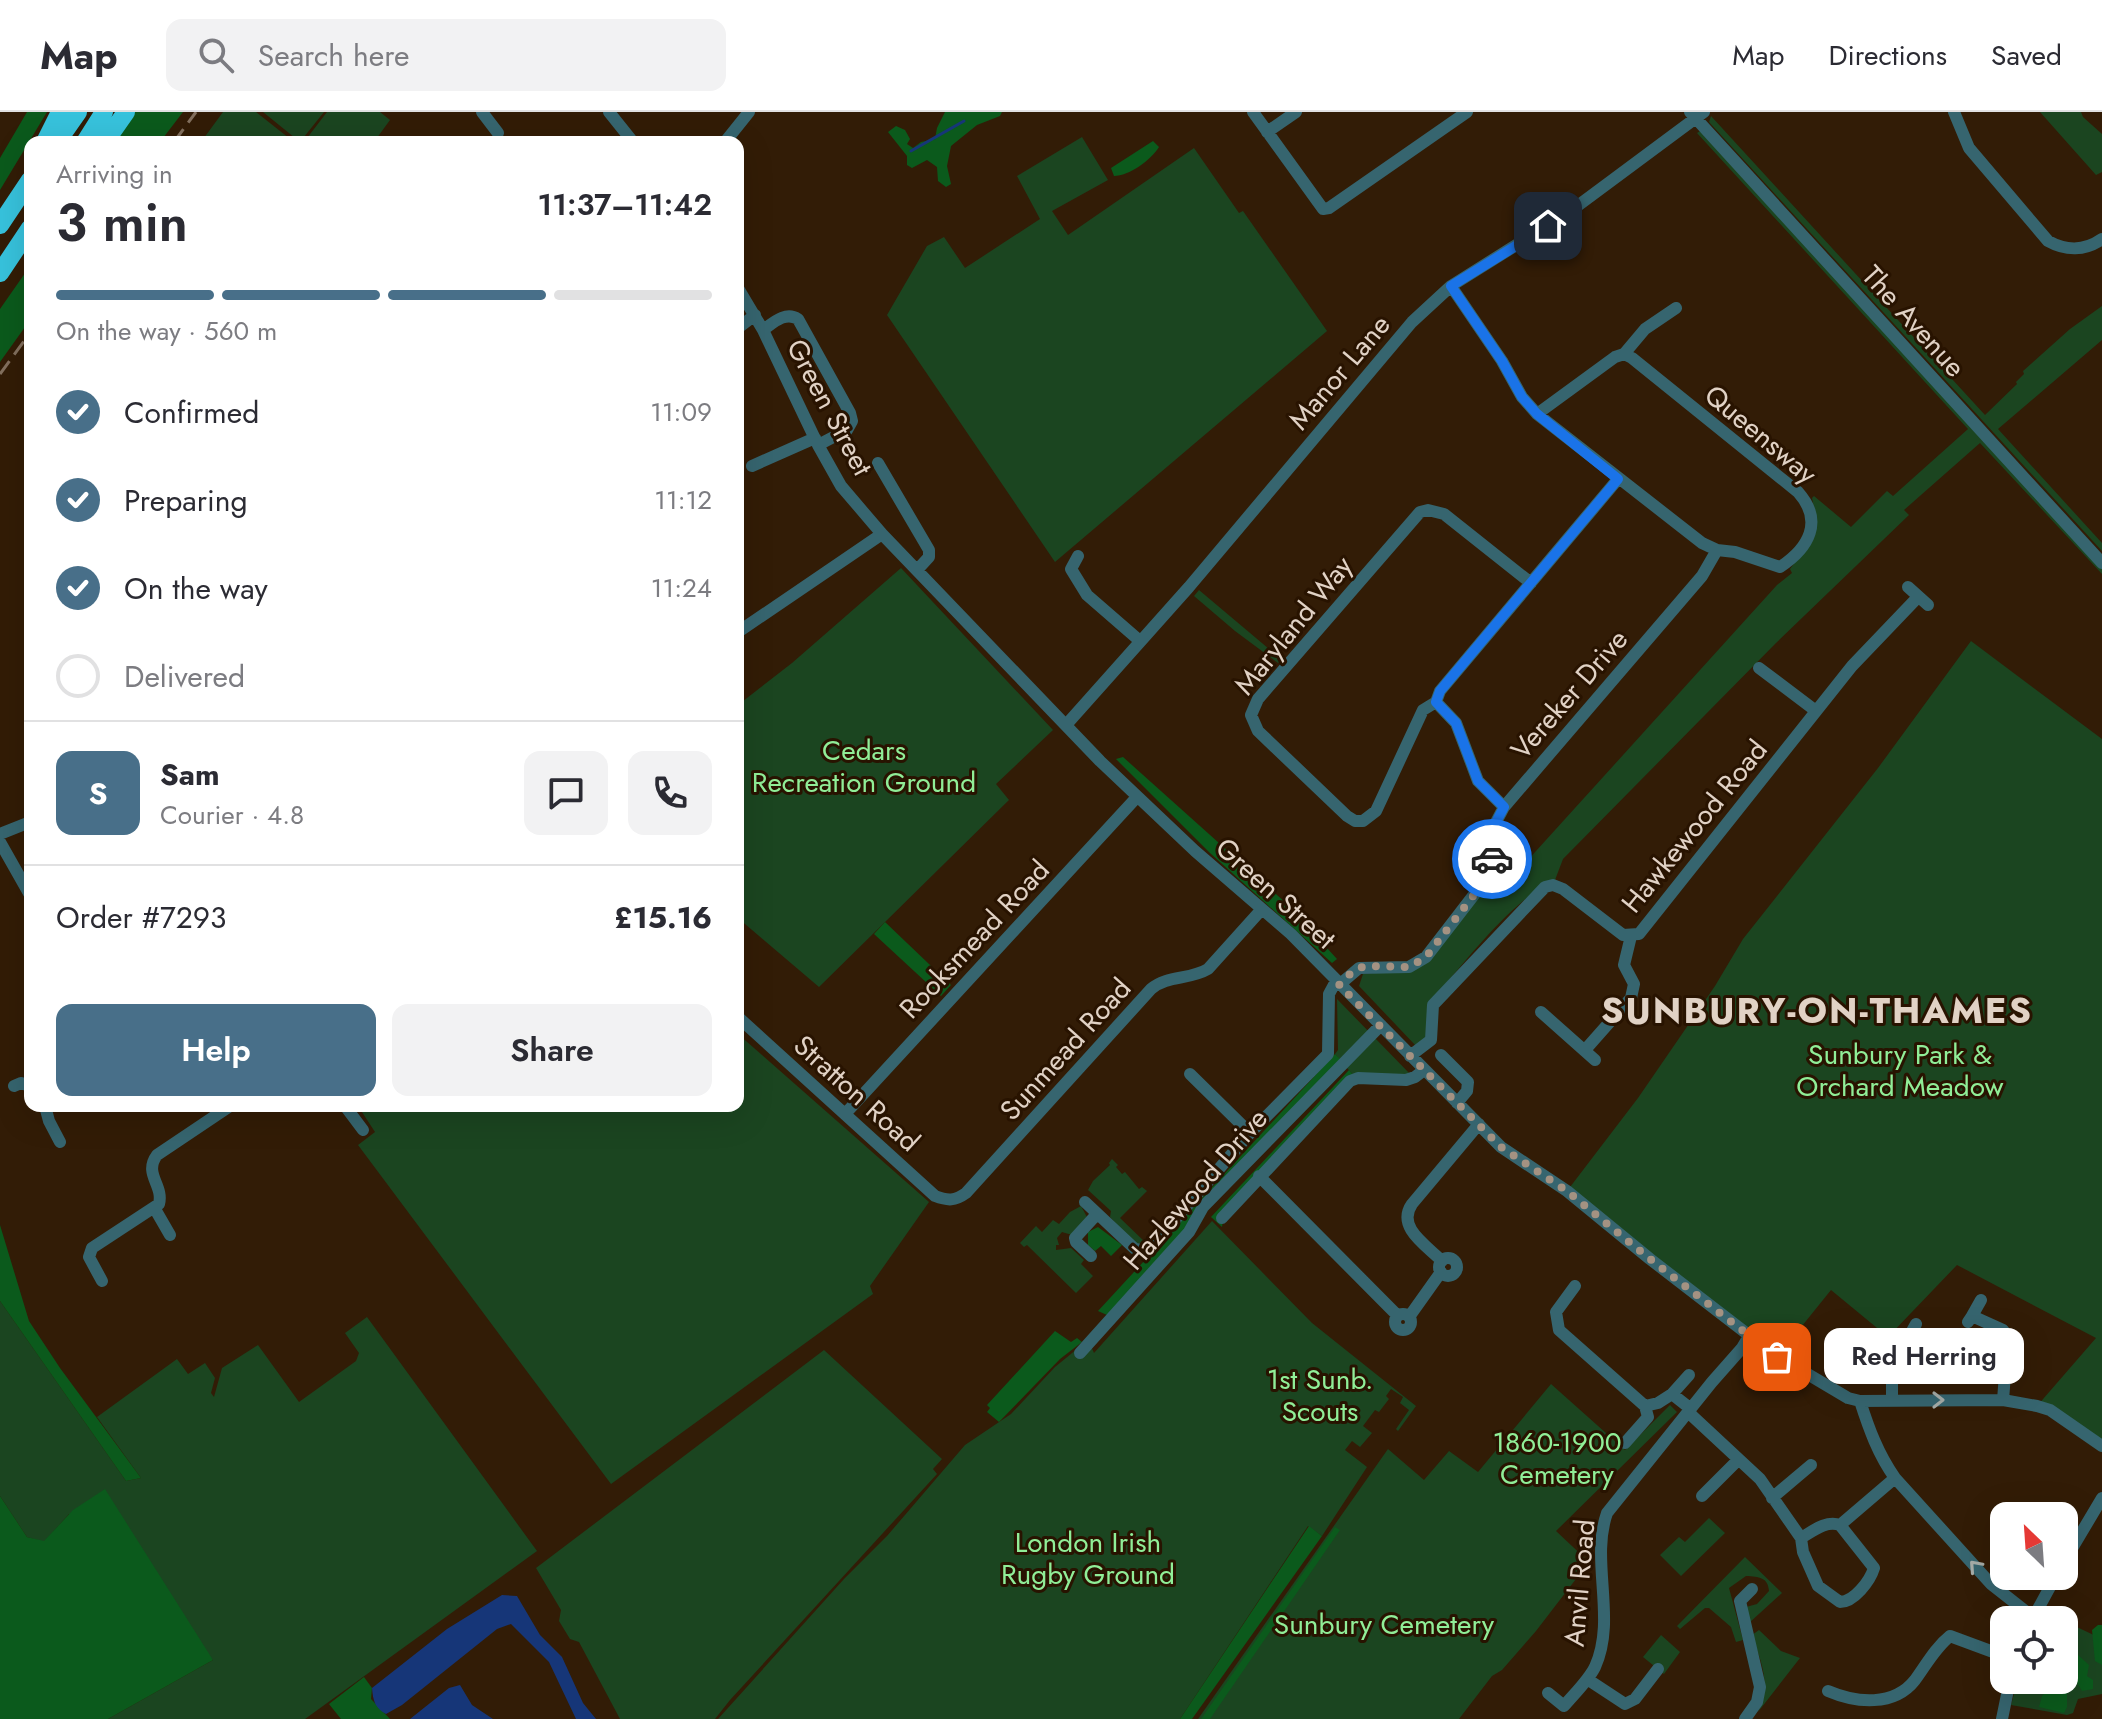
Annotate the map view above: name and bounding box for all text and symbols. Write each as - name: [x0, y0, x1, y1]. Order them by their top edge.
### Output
- search box: [166, 19, 726, 91]
- text: Map: [40, 28, 118, 83]
- icon: search: [194, 33, 238, 77]
- text: Search here: [258, 34, 410, 77]
- text: Map: [1732, 35, 1784, 76]
- text: Directions: [1828, 35, 1947, 76]
- text: Saved: [1991, 35, 2062, 76]
- text: Arriving in: [56, 155, 173, 193]
- text: 11:37–11:42: [538, 183, 712, 226]
- text: 3 min: [56, 185, 188, 261]
- pin: [1514, 192, 1582, 260]
- icon: home: [1526, 204, 1570, 248]
- street label: The Avenue: [1852, 256, 1975, 386]
- street label: Manor Lane: [1279, 306, 1400, 439]
- text: On the way · 560 m: [56, 312, 277, 350]
- street label: Green Street: [776, 332, 883, 483]
- street label: Queensway: [1695, 375, 1827, 494]
- icon: check: [56, 390, 100, 434]
- text: Confirmed: [124, 391, 259, 434]
- text: 11:09: [650, 393, 712, 431]
- icon: check: [56, 478, 100, 522]
- text: Preparing: [124, 479, 248, 522]
- text: 11:12: [654, 481, 712, 519]
- street label: Maryland Way: [1224, 546, 1363, 704]
- icon: check: [56, 566, 100, 610]
- text: On the way: [124, 567, 268, 610]
- text: 11:24: [651, 569, 712, 607]
- street label: Vereker Drive: [1501, 620, 1638, 768]
- text: Delivered: [124, 655, 245, 698]
- park label: Cedars Recreation Ground: [752, 730, 976, 803]
- street label: Hawkewood Road: [1612, 731, 1777, 922]
- button: chat: [524, 751, 608, 835]
- button: phone: [628, 751, 712, 835]
- text: Sam: [160, 753, 220, 796]
- text: S: [89, 772, 107, 815]
- text: Courier · 4.8: [160, 796, 304, 834]
- courier: [1452, 819, 1532, 899]
- street label: Green Street: [1206, 828, 1345, 959]
- icon: car: [1470, 837, 1514, 881]
- street label: Rooksmead Road: [890, 851, 1059, 1028]
- text: Order #7293: [56, 896, 226, 939]
- text: £15.16: [614, 896, 712, 939]
- street label: Sunmead Road: [990, 969, 1141, 1130]
- district label: SUNBURY-ON-THAMES: [1601, 984, 2033, 1036]
- button: Help: [56, 1004, 376, 1096]
- button: Share: [392, 1004, 712, 1096]
- street label: Stratton Road: [784, 1025, 929, 1161]
- park label: Sunbury Park & Orchard Meadow: [1796, 1034, 2004, 1107]
- street label: Hazlewood Drive: [1113, 1099, 1277, 1279]
- pin: [1743, 1323, 1811, 1391]
- callout: Red Herring: [1825, 1329, 2025, 1385]
- icon: bag: [1755, 1335, 1799, 1379]
- text: Red Herring: [1851, 1337, 1997, 1375]
- park label: 1st Sunb. Scouts: [1267, 1359, 1373, 1432]
- one-way arrow: [1932, 1391, 1945, 1409]
- park label: 1860-1900 Cemetery: [1492, 1422, 1622, 1495]
- north arrow: [1990, 1502, 2078, 1590]
- map controls: [1990, 1502, 2078, 1694]
- street label: Anvil Road: [1554, 1518, 1605, 1649]
- park label: London Irish Rugby Ground: [1001, 1522, 1175, 1595]
- one-way arrow: [1969, 1561, 1984, 1575]
- park label: Sunbury Cemetery: [1274, 1604, 1495, 1645]
- button: locate: [1990, 1606, 2078, 1694]

